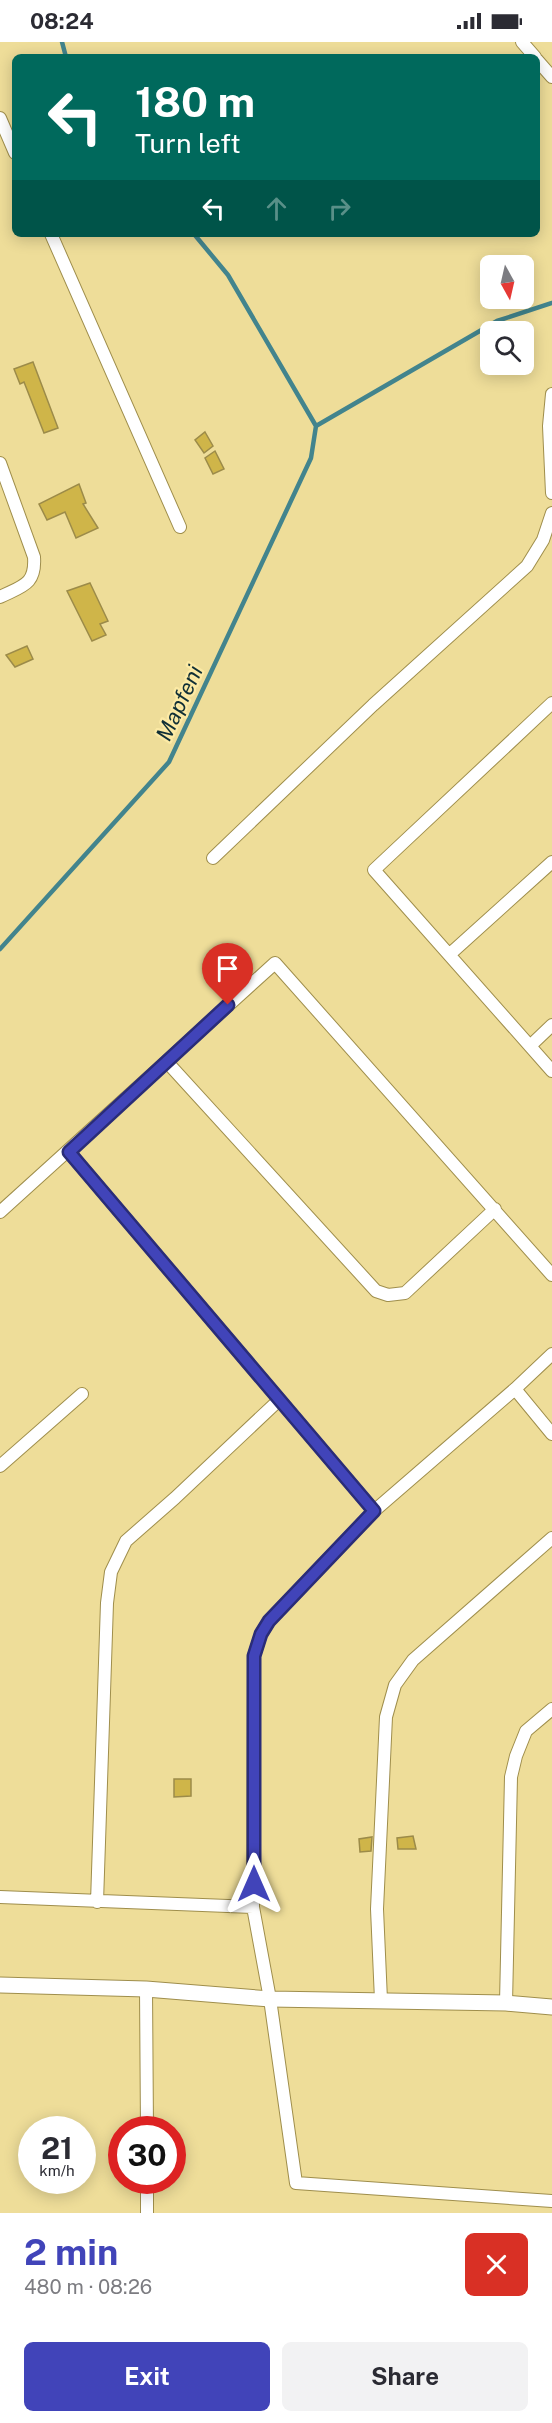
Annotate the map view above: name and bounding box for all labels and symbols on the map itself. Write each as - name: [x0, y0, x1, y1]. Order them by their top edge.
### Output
- north arrow: [480, 255, 534, 309]
- water label: Mapfeni: [150, 660, 208, 745]
- pin: [202, 943, 253, 1005]
- position arrow: [222, 1852, 286, 1916]
- speed limit sign: 30: [108, 2116, 186, 2194]

